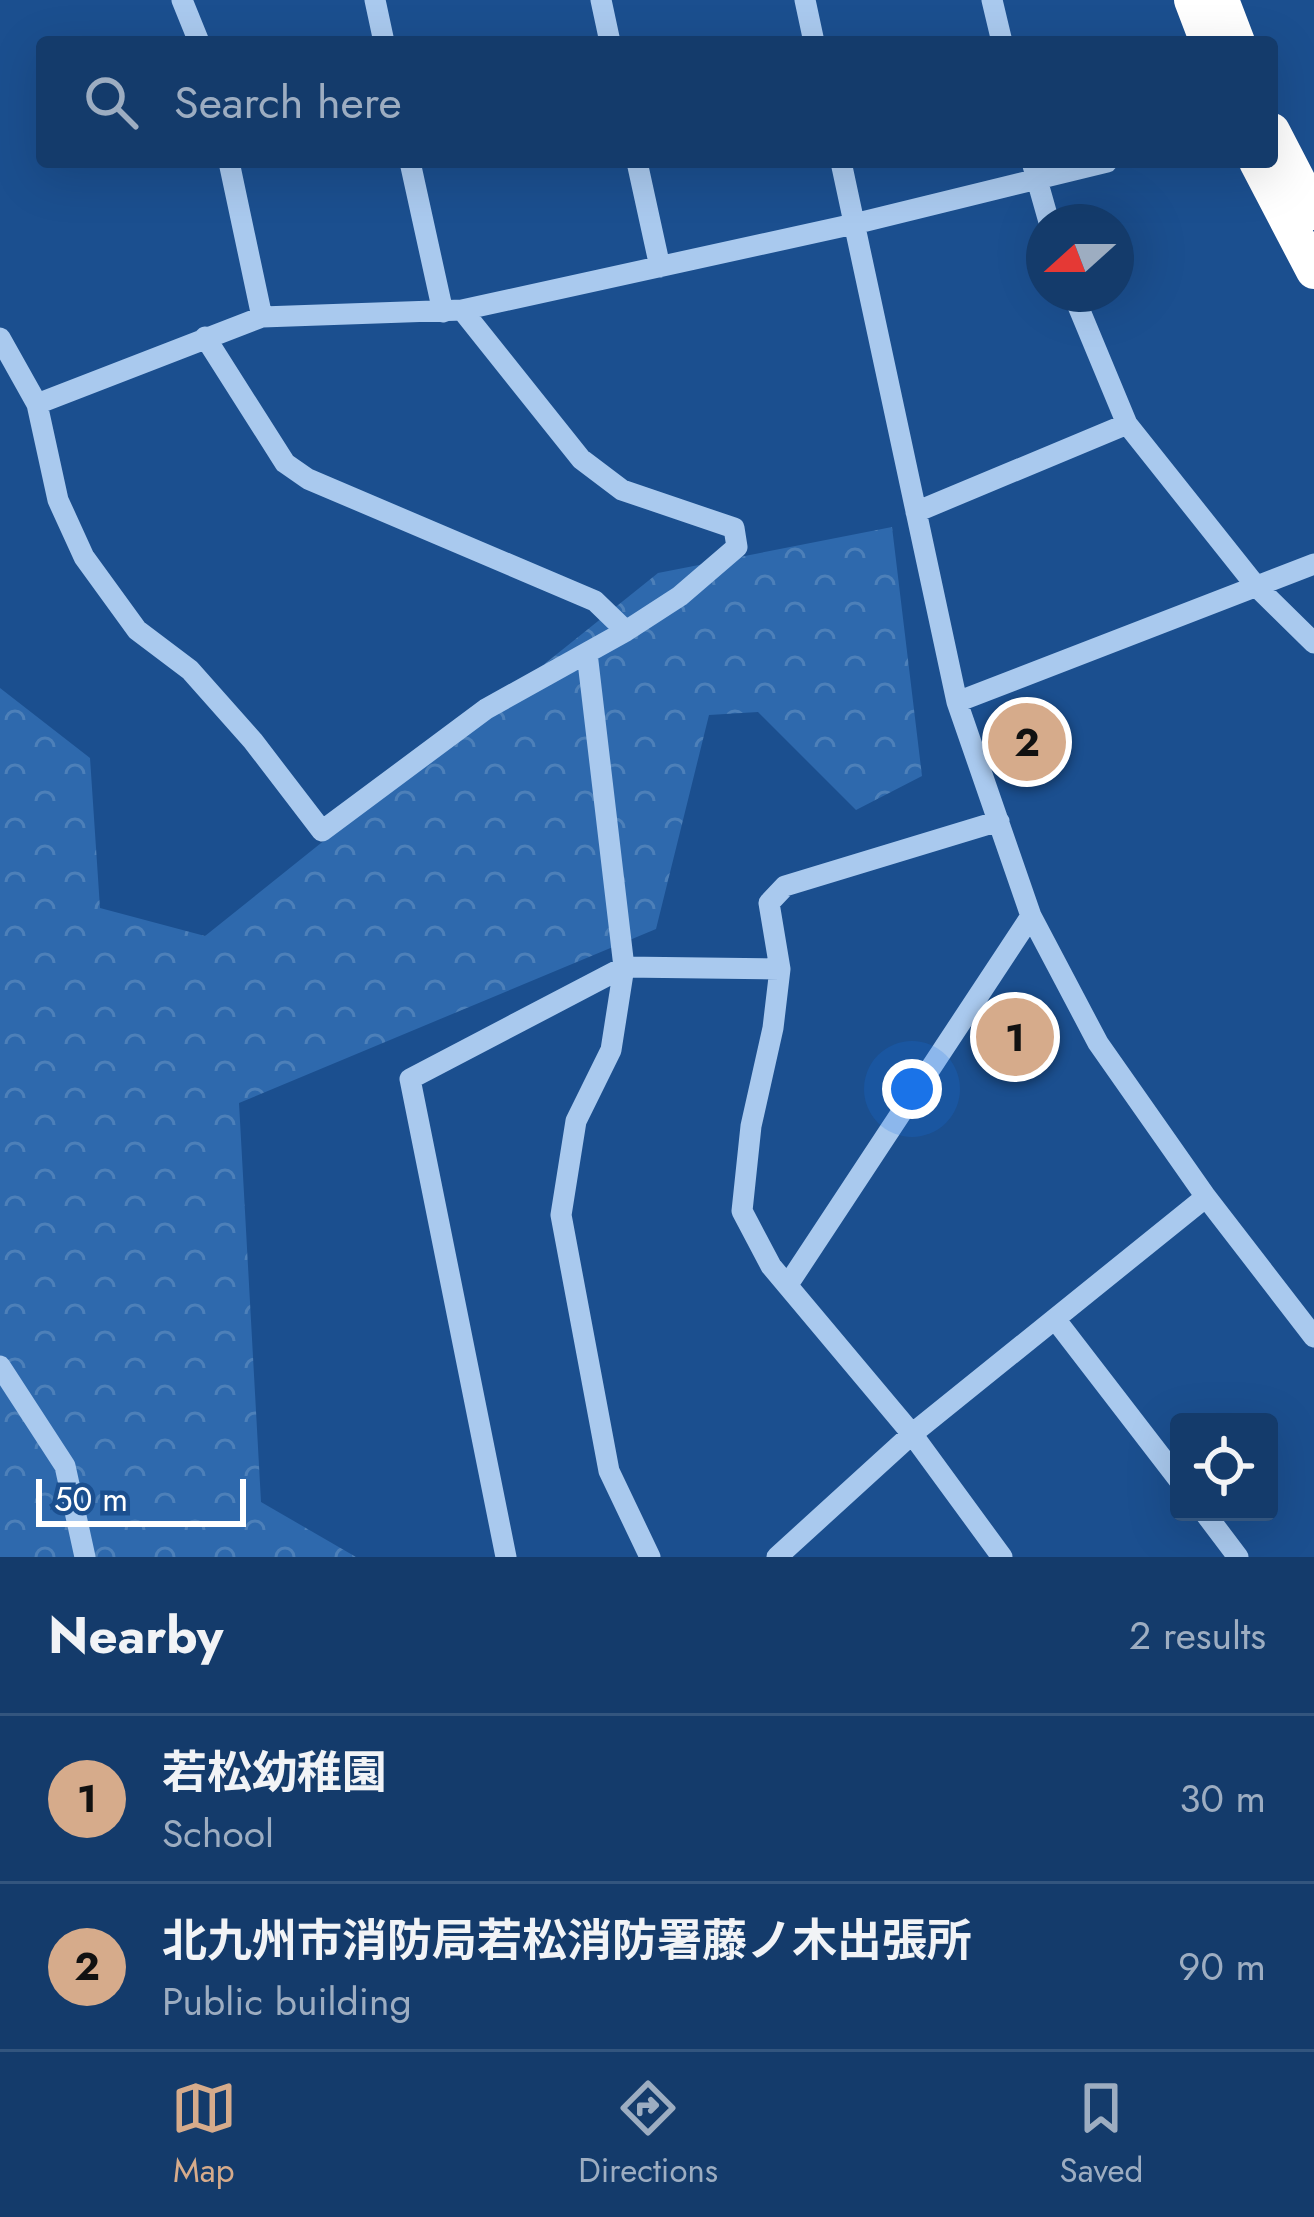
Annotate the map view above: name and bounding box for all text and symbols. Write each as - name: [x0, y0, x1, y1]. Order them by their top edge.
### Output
- search box: [36, 36, 1278, 168]
- icon: search: [78, 69, 144, 135]
- text: Search here: [174, 70, 402, 135]
- north arrow: [1026, 204, 1134, 312]
- pin: 2: [988, 697, 1066, 787]
- pin: 1: [976, 992, 1054, 1082]
- your location: [882, 1059, 942, 1119]
- map controls: [1170, 1413, 1278, 1521]
- button: locate: [1170, 1413, 1278, 1521]
- scale bar: [36, 1473, 246, 1526]
- text: 50 m: [54, 1476, 128, 1523]
- text: Nearby: [48, 1598, 223, 1672]
- text: 2 results: [1129, 1607, 1266, 1664]
- text: 若松幼稚園: [162, 1740, 387, 1805]
- text: 1: [77, 1770, 97, 1827]
- text: 30 m: [1179, 1770, 1266, 1827]
- text: School: [162, 1805, 274, 1862]
- text: 北九州市消防局若松消防署藤ノ木出張所: [162, 1908, 972, 1973]
- text: 2: [74, 1938, 100, 1995]
- text: 90 m: [1178, 1938, 1266, 1995]
- text: Public building: [162, 1973, 412, 2030]
- tab: Map: [171, 2075, 237, 2194]
- tab: Directions: [578, 2075, 718, 2194]
- tab: Saved: [1060, 2075, 1143, 2194]

